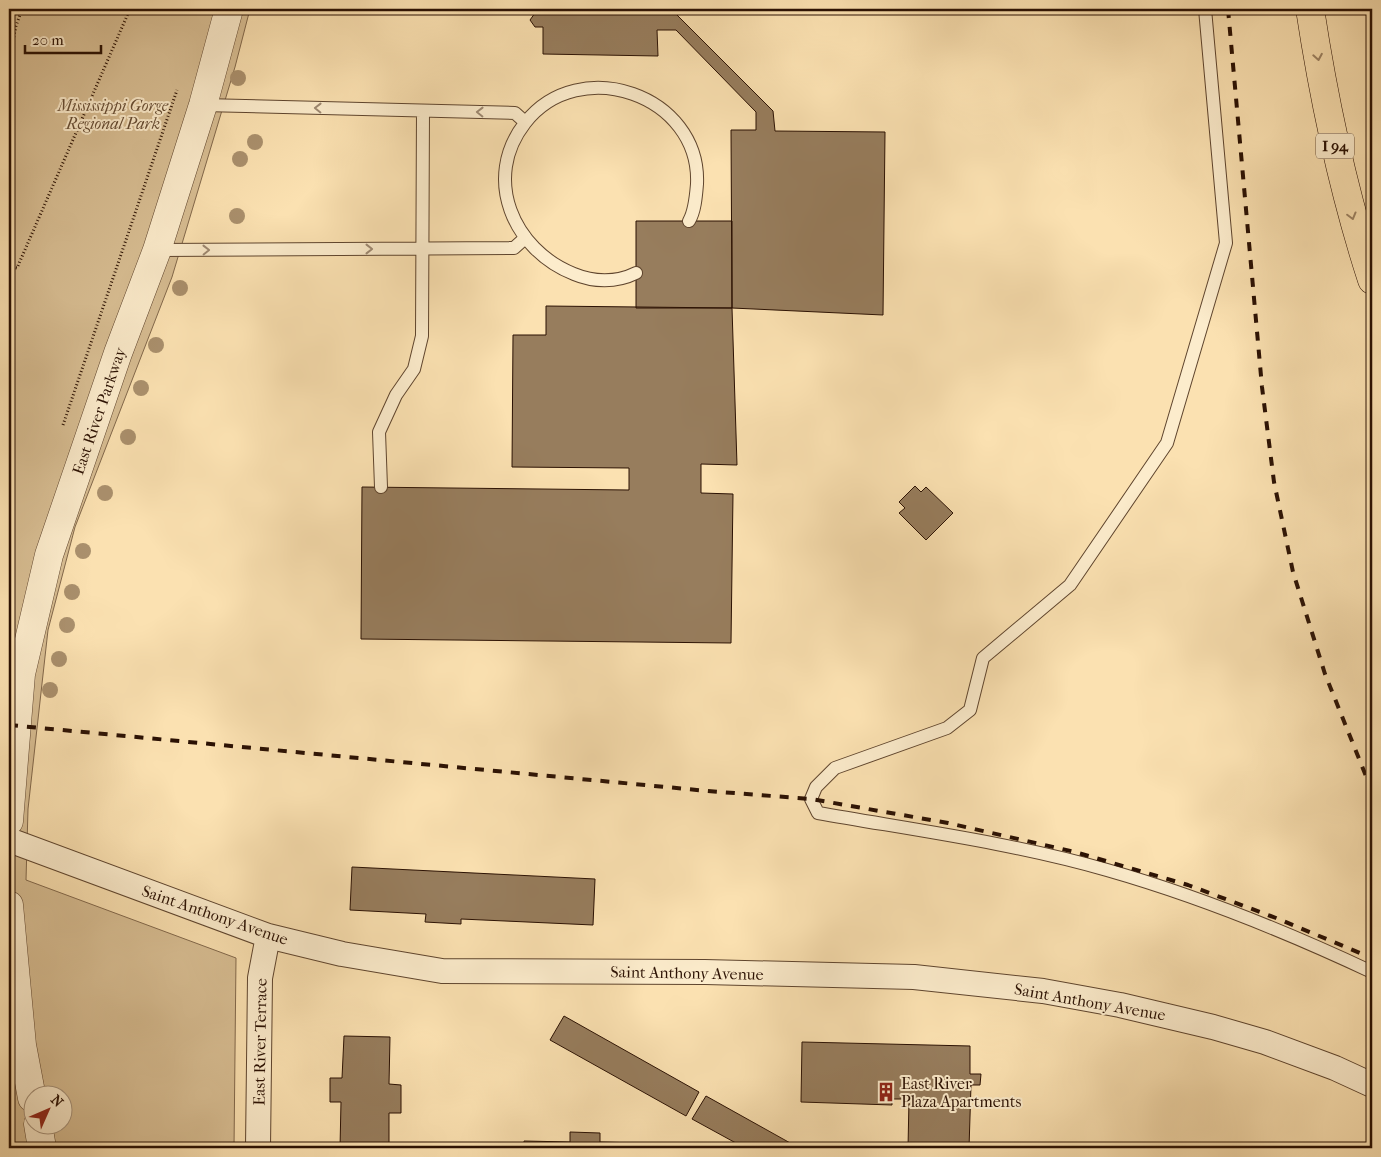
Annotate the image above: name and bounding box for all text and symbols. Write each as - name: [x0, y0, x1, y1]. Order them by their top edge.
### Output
- scale bar: [25, 22, 101, 54]
- text: 20 m: [32, 31, 64, 49]
- one-way arrow: [1312, 52, 1322, 61]
- park label: Mississippi Gorge Regional Park: [57, 96, 169, 133]
- one-way arrow: [314, 103, 322, 113]
- one-way arrow: [476, 107, 484, 117]
- road number: I 94: [1316, 134, 1354, 158]
- one-way arrow: [1346, 211, 1357, 220]
- one-way arrow: [365, 244, 373, 254]
- one-way arrow: [202, 245, 210, 255]
- street label: East River Parkway: [68, 344, 130, 477]
- street label: Saint Anthony Avenue: [139, 881, 291, 949]
- street label: Saint Anthony Avenue: [610, 962, 764, 984]
- street label: East River Terrace: [249, 978, 271, 1106]
- street label: Saint Anthony Avenue: [1013, 979, 1167, 1025]
- place label: East River Plaza Apartments: [901, 1074, 1021, 1111]
- building icon: East River Plaza Apartments: [875, 1081, 897, 1103]
- north arrow: [22, 1084, 72, 1134]
- text: N: [47, 1091, 67, 1111]

